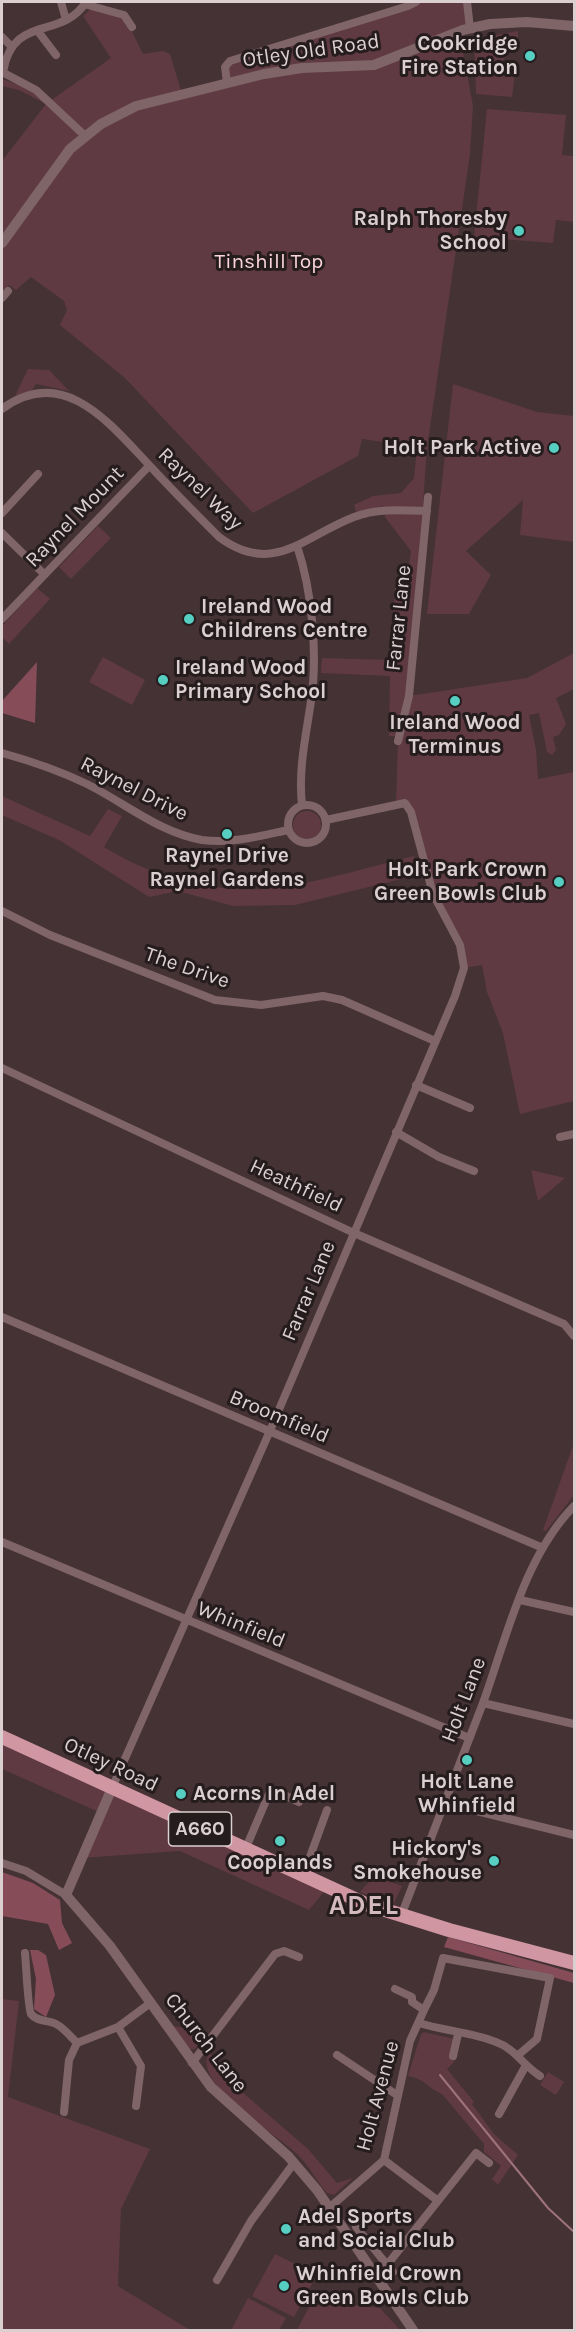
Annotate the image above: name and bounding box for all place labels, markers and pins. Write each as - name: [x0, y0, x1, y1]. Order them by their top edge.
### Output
- place label: Cookridge Fire Station: [401, 31, 518, 81]
- marker: Cookridge Fire Station: [523, 49, 537, 63]
- place label: Ralph Thoresby School: [354, 206, 507, 256]
- marker: Ralph Thoresby School: [512, 224, 526, 238]
- place label: Holt Park Active: [383, 435, 542, 461]
- marker: Holt Park Active: [547, 441, 561, 455]
- place label: Ireland Wood Childrens Centre: [201, 594, 368, 644]
- marker: Ireland Wood Childrens Centre: [182, 612, 196, 626]
- place label: Ireland Wood Primary School: [175, 655, 326, 705]
- marker: Ireland Wood Primary School: [156, 673, 170, 687]
- marker: Ireland Wood Terminus: [448, 694, 462, 708]
- place label: Ireland Wood Terminus: [389, 710, 521, 760]
- marker: Raynel Drive Raynel Gardens: [220, 827, 234, 841]
- place label: Raynel Drive Raynel Gardens: [149, 843, 305, 893]
- place label: Holt Park Crown Green Bowls Club: [374, 857, 547, 907]
- marker: Holt Park Crown Green Bowls Club: [552, 875, 566, 889]
- marker: Holt Lane Whinfield: [460, 1753, 474, 1767]
- place label: Holt Lane Whinfield: [418, 1769, 516, 1819]
- place label: Acorns In Adel: [193, 1781, 335, 1807]
- marker: Acorns In Adel: [174, 1787, 188, 1801]
- marker: Cooplands: [273, 1834, 287, 1848]
- place label: Hickory's Smokehouse: [353, 1836, 482, 1886]
- place label: Cooplands: [227, 1850, 333, 1876]
- marker: Hickory's Smokehouse: [487, 1854, 501, 1868]
- place label: Adel Sports and Social Club: [298, 2204, 455, 2254]
- marker: Adel Sports and Social Club: [279, 2222, 293, 2236]
- place label: Whinfield Crown Green Bowls Club: [296, 2261, 469, 2311]
- marker: Whinfield Crown Green Bowls Club: [277, 2279, 291, 2293]

